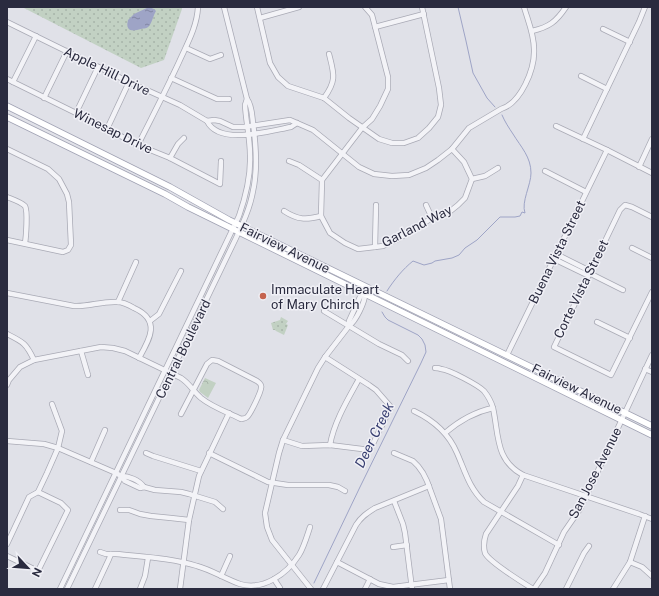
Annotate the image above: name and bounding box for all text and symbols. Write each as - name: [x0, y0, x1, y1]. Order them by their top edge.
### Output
- street label: Apple Hill Drive: [61, 44, 153, 98]
- street label: Winesap Drive: [71, 105, 155, 157]
- street label: Buena Vista Street: [526, 198, 588, 306]
- street label: Garland Way: [379, 202, 455, 250]
- street label: Fairview Avenue: [238, 220, 332, 276]
- street label: Corte Vista Street: [551, 237, 611, 341]
- place label: Immaculate Heart of Mary Chirch: [271, 282, 379, 312]
- marker: Immaculate Heart of Mary Chirch: [258, 291, 268, 301]
- street label: Central Boulevard: [152, 297, 214, 401]
- street label: Fairview Avenue: [530, 361, 624, 417]
- water label: Deer Creek: [351, 399, 397, 470]
- street label: San Jose Avenue: [565, 425, 625, 521]
- north arrow: [8, 548, 48, 588]
- text: N: [30, 566, 44, 579]

